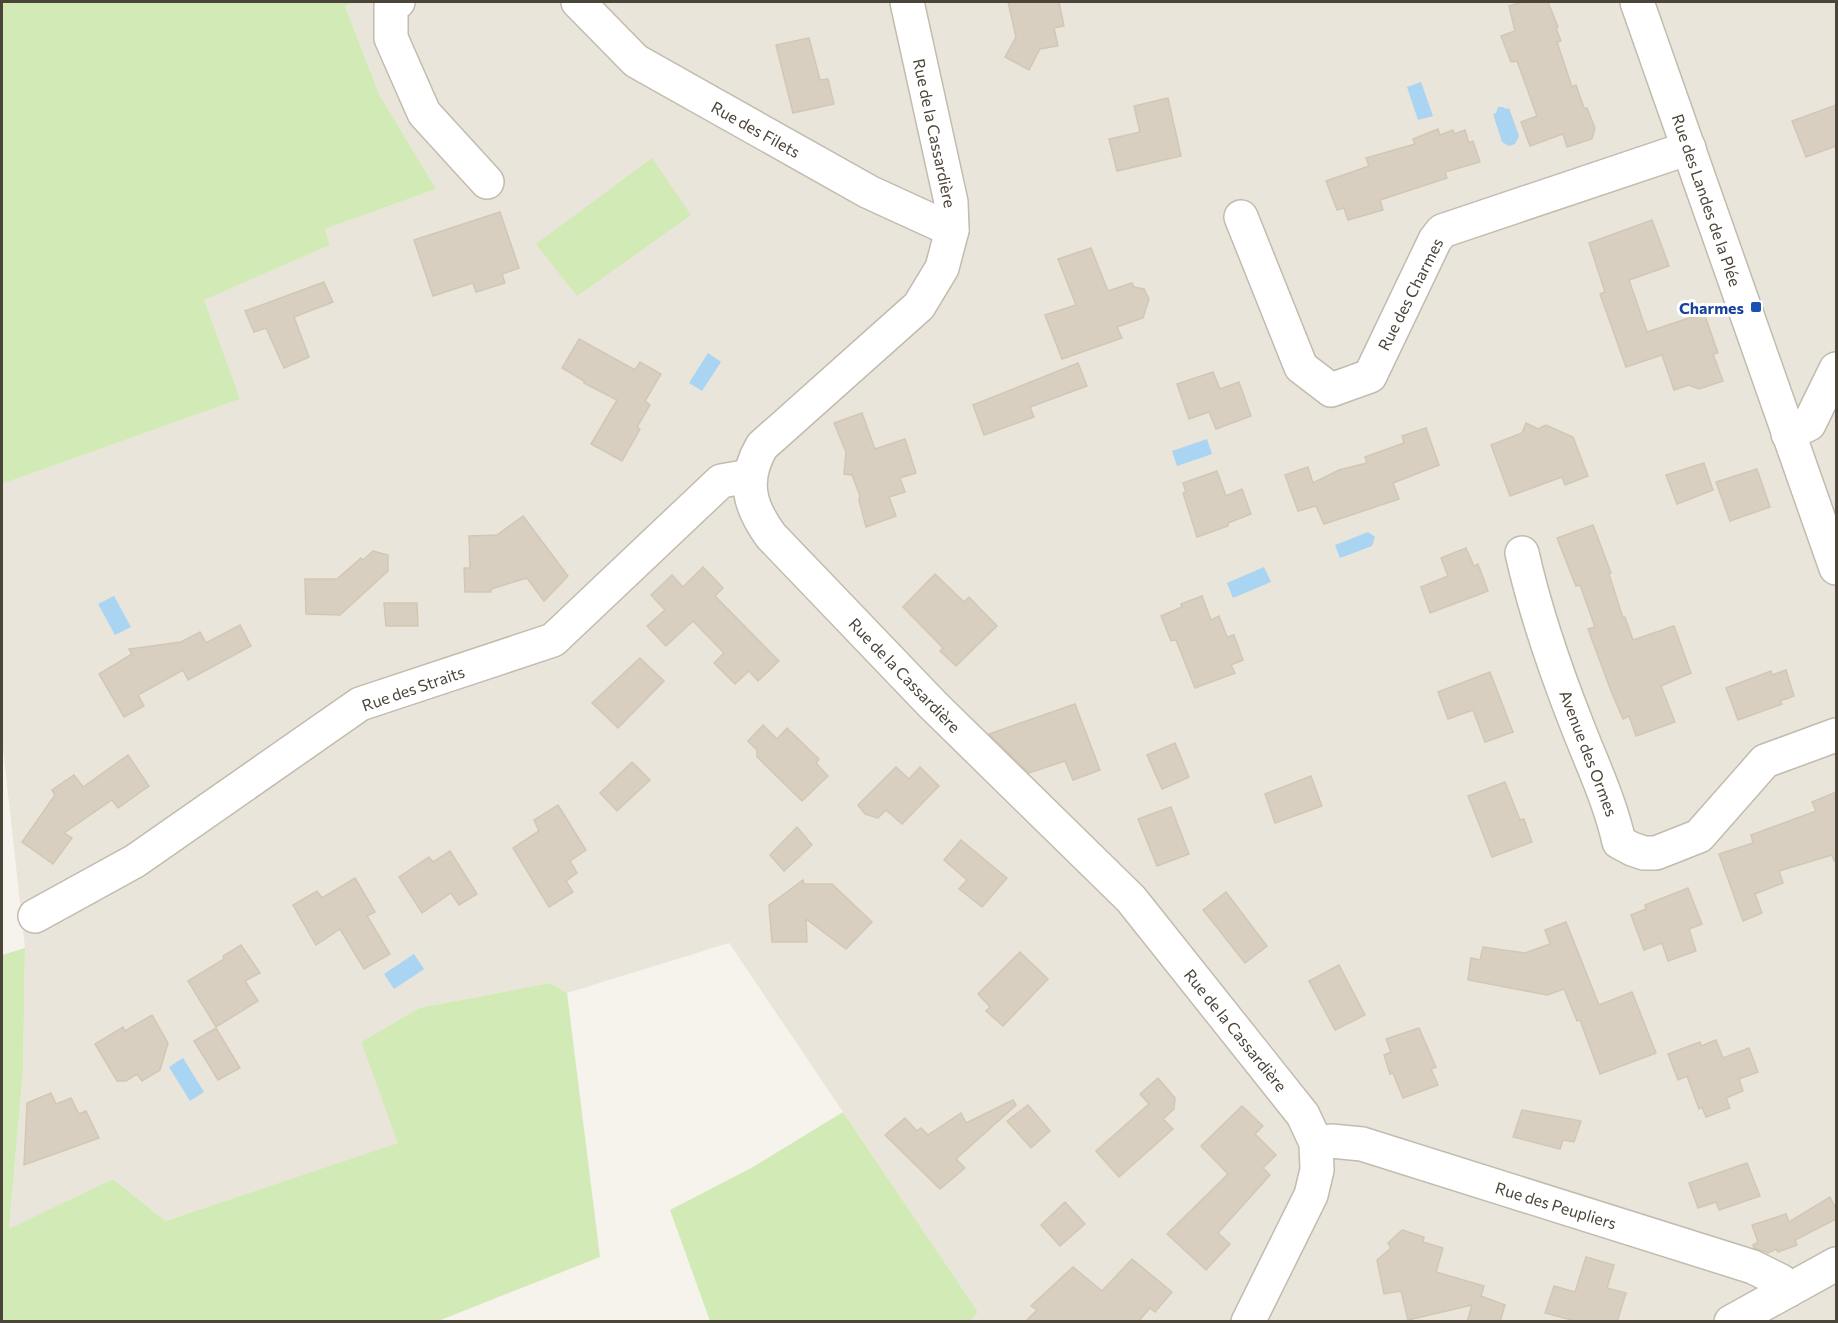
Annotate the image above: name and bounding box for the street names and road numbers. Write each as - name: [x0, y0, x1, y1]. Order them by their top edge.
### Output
- street label: Rue de la Cassardière: [910, 57, 960, 209]
- street label: Rue des Filets: [708, 97, 804, 161]
- street label: Rue des Landes de la Plée: [1669, 111, 1745, 289]
- street label: Rue des Charmes: [1373, 235, 1447, 353]
- street label: Rue de la Cassardière: [845, 614, 965, 736]
- street label: Rue des Straits: [359, 662, 467, 714]
- street label: Avenue des Ormes: [1556, 687, 1622, 819]
- street label: Rue de la Cassardière: [1181, 965, 1291, 1095]
- street label: Rue des Peupliers: [1493, 1178, 1619, 1232]

